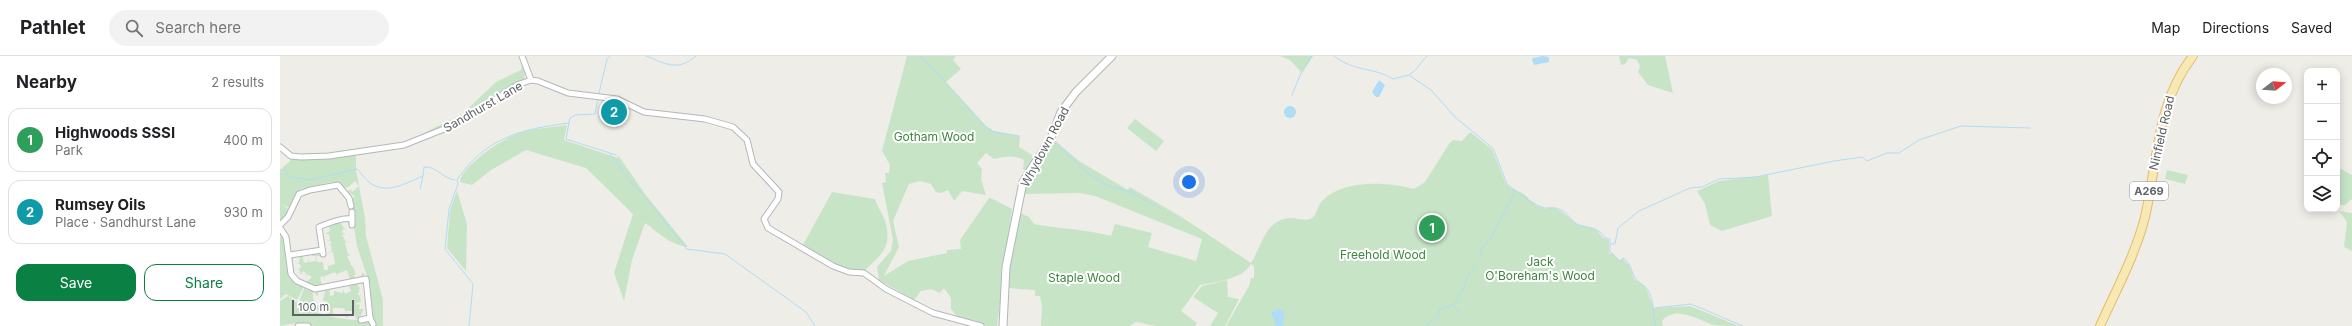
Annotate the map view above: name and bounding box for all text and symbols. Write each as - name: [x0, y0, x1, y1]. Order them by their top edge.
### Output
- search box: [109, 10, 389, 46]
- text: Pathlet: [20, 16, 85, 39]
- icon: search: [123, 17, 145, 39]
- text: Search here: [155, 18, 241, 37]
- text: Map: [2151, 19, 2180, 36]
- text: Directions: [2202, 19, 2269, 36]
- text: Saved: [2291, 19, 2332, 36]
- north arrow: [2256, 68, 2292, 104]
- map controls: [2304, 68, 2340, 212]
- button: +: [2304, 68, 2340, 104]
- text: Nearby: [16, 72, 77, 92]
- text: 2 results: [211, 74, 264, 90]
- street label: Sandhurst Lane: [441, 78, 525, 135]
- street label: Ninfield Road: [2146, 94, 2177, 172]
- pin: 2: [601, 97, 627, 127]
- street label: Whydown Road: [1017, 104, 1072, 189]
- button: −: [2304, 104, 2340, 140]
- text: Highwoods SSSI: [55, 123, 175, 142]
- park label: Gotham Wood: [894, 129, 974, 144]
- text: 1: [27, 132, 33, 148]
- text: 400 m: [223, 132, 263, 148]
- button: locate: [2304, 140, 2340, 176]
- text: Park: [55, 142, 83, 158]
- your location: [1179, 172, 1199, 192]
- button: layers: [2304, 176, 2340, 212]
- road number: A269: [2130, 182, 2168, 200]
- text: Rumsey Oils: [55, 195, 146, 214]
- text: 2: [26, 204, 34, 220]
- text: 930 m: [224, 204, 263, 220]
- pin: 1: [1419, 213, 1445, 243]
- text: Place · Sandhurst Lane: [55, 214, 196, 230]
- park label: Freehold Wood: [1340, 247, 1426, 262]
- park label: Jack O'Boreham's Wood: [1485, 254, 1595, 283]
- button: Save: [16, 264, 136, 301]
- button: Share: [144, 264, 264, 301]
- park label: Staple Wood: [1048, 270, 1120, 285]
- scale bar: [292, 298, 354, 317]
- text: 100 m: [298, 300, 329, 314]

